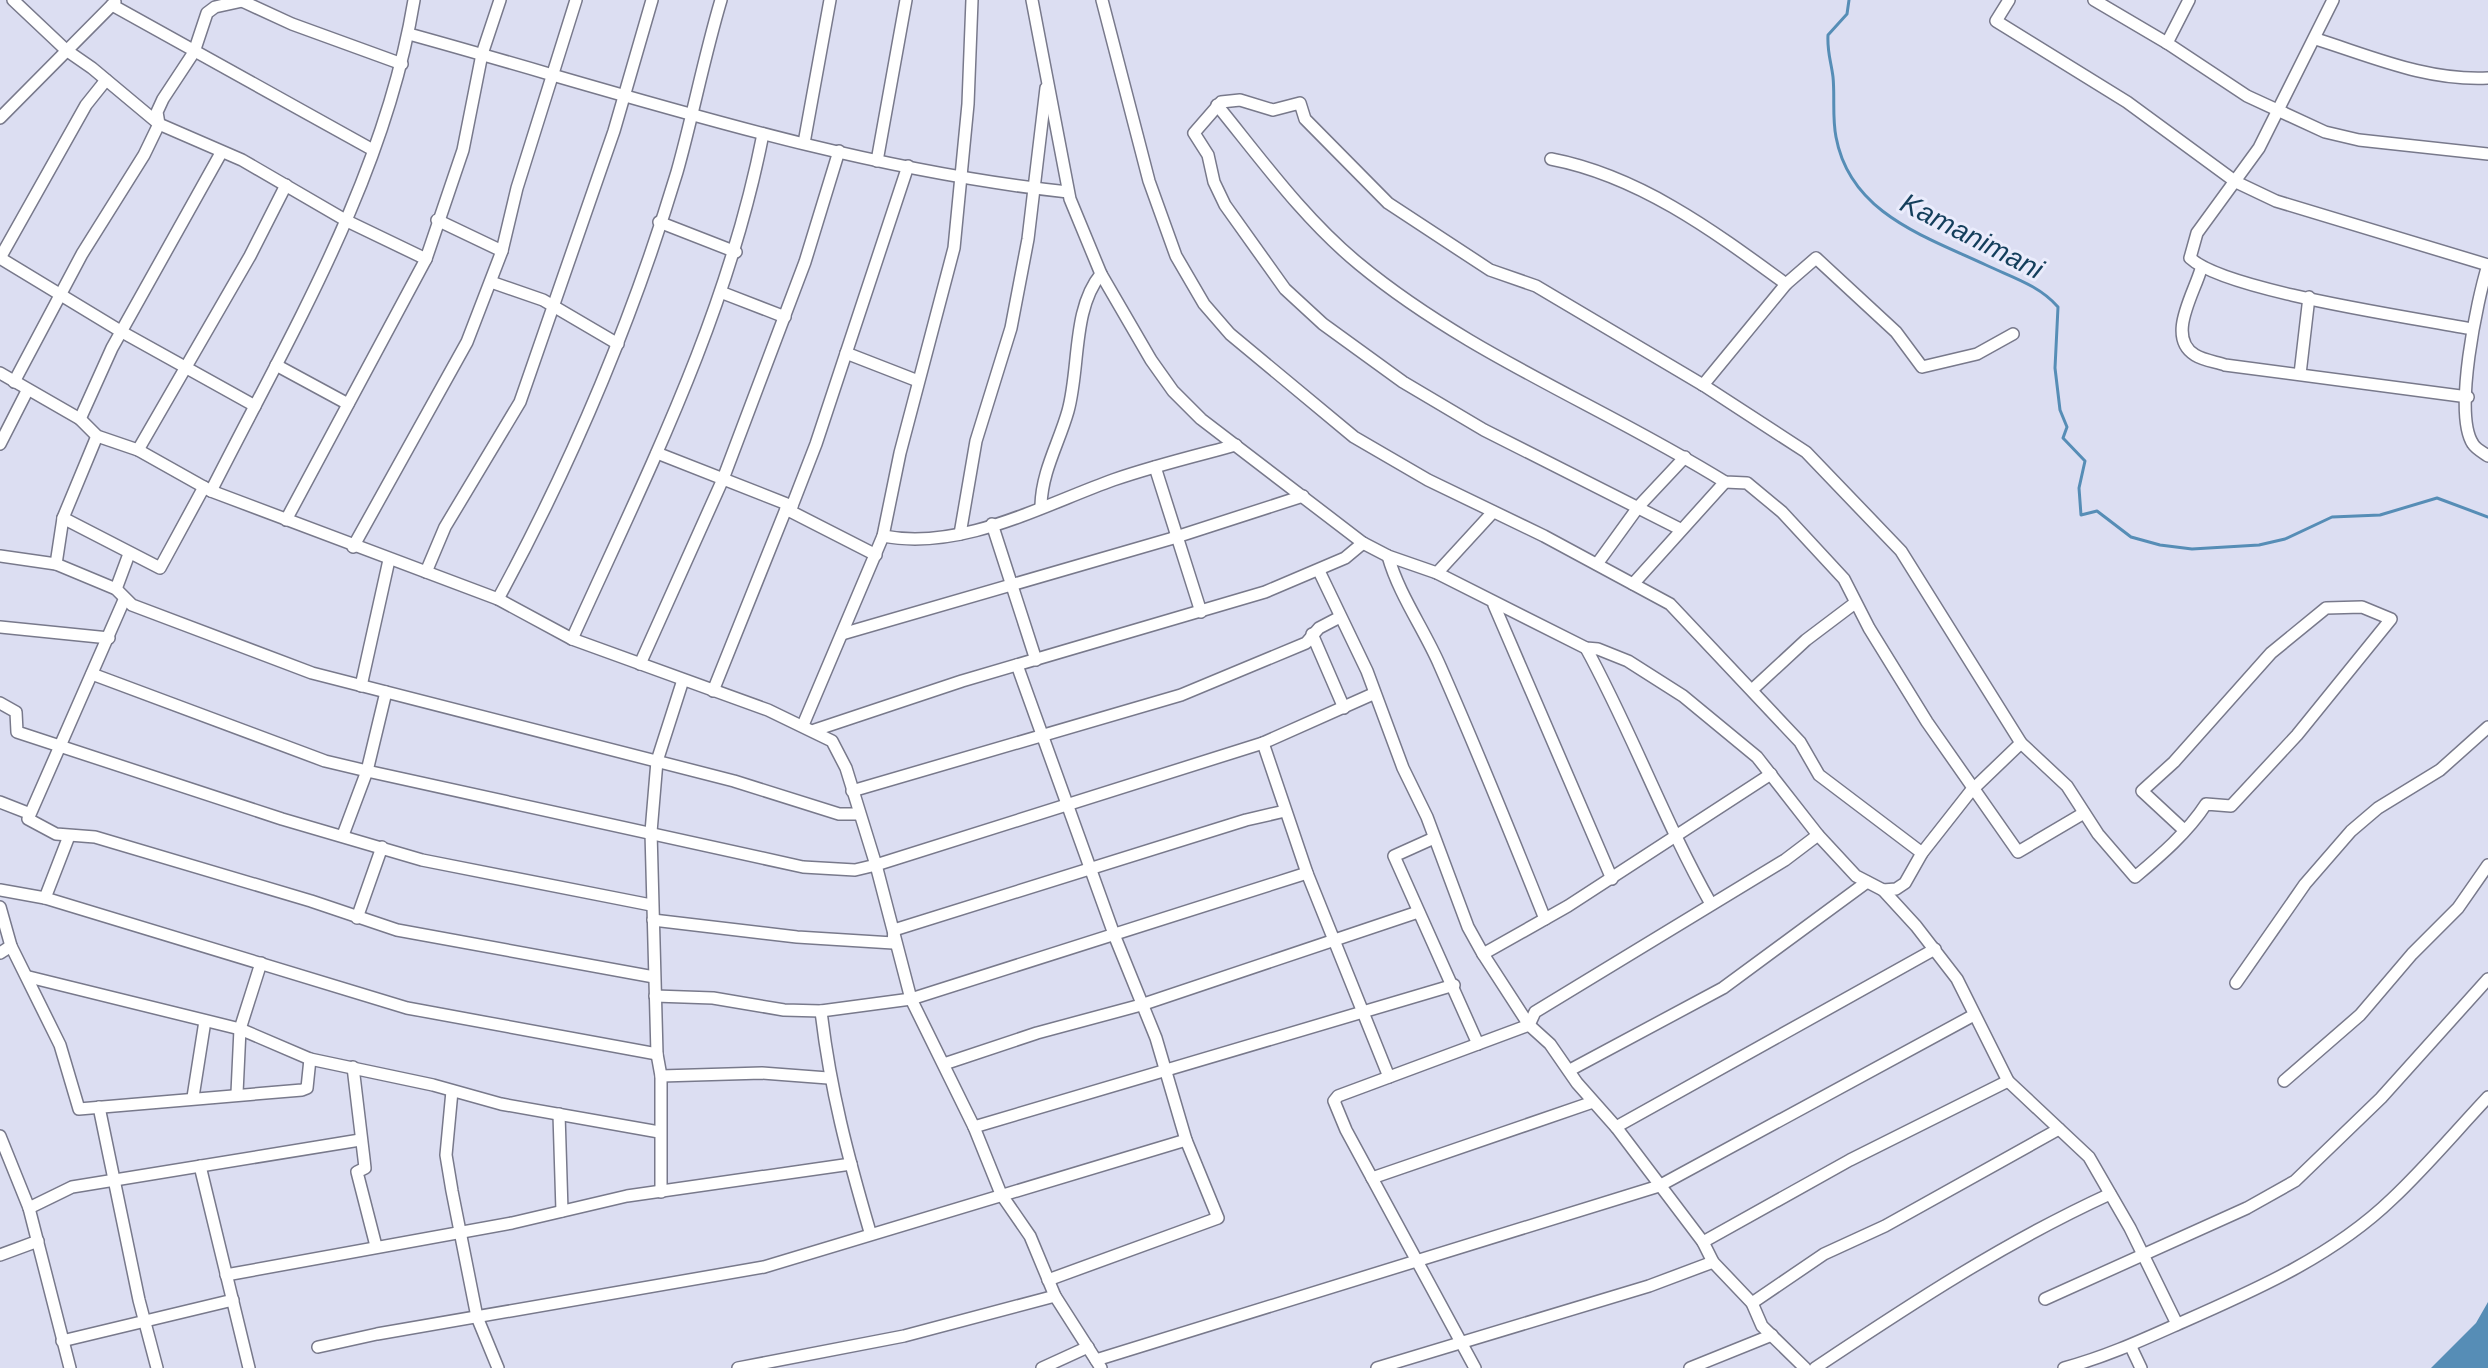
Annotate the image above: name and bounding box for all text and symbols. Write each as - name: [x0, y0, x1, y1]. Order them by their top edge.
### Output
- water label: Kamanimani: [1896, 187, 2049, 285]

